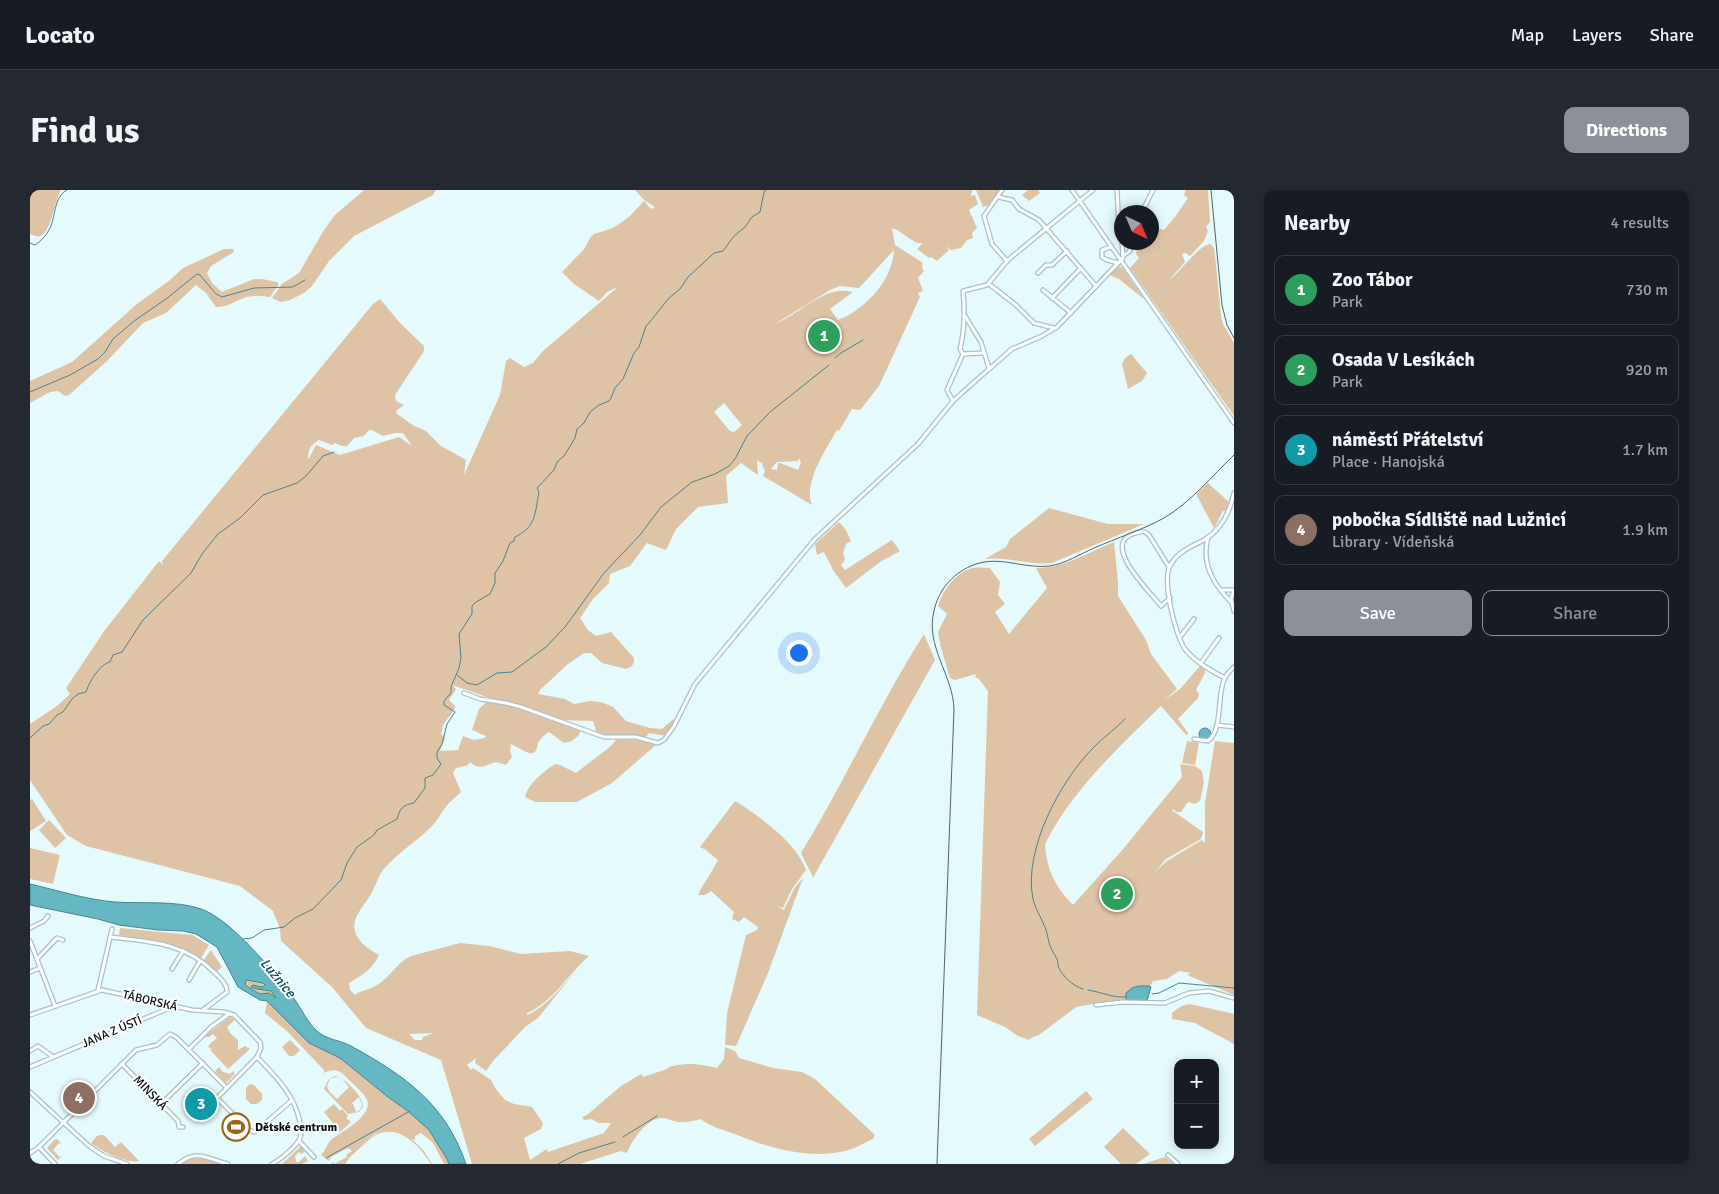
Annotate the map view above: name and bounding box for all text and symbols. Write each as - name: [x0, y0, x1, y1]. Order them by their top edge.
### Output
- text: Locato: [25, 20, 95, 50]
- text: Map: [1511, 24, 1544, 46]
- text: Layers: [1572, 24, 1622, 46]
- text: Share: [1650, 24, 1694, 46]
- button: Directions: [1564, 107, 1689, 153]
- text: Find us: [30, 109, 140, 152]
- north arrow: [1114, 205, 1159, 250]
- text: Nearby: [1284, 210, 1350, 236]
- text: 4 results: [1610, 213, 1669, 233]
- text: Zoo Tábor: [1332, 268, 1413, 292]
- text: 1: [1297, 280, 1305, 300]
- text: 730 m: [1626, 280, 1668, 300]
- text: Park: [1332, 292, 1363, 312]
- pin: 1: [808, 317, 840, 355]
- text: Osada V Lesíkách: [1332, 348, 1475, 372]
- text: 2: [1297, 360, 1305, 380]
- text: 920 m: [1626, 360, 1668, 380]
- text: Park: [1332, 372, 1363, 392]
- text: náměstí Přátelství: [1332, 428, 1484, 452]
- text: 3: [1297, 440, 1305, 460]
- text: 1.7 km: [1622, 440, 1668, 460]
- text: Place · Hanojská: [1332, 452, 1445, 472]
- text: pobočka Sídliště nad Lužnicí: [1332, 508, 1566, 532]
- text: 4: [1297, 520, 1305, 540]
- text: 1.9 km: [1622, 520, 1668, 540]
- text: Library · Vídeňská: [1332, 532, 1454, 552]
- button: Save: [1284, 590, 1472, 636]
- button: Share: [1482, 590, 1669, 636]
- your location: [786, 640, 812, 666]
- pin: 2: [1101, 875, 1133, 913]
- water label: Lužnice: [257, 955, 300, 1002]
- street label: TÁBORSKÁ: [121, 987, 180, 1015]
- street label: JANA Z ÚSTÍ: [80, 1012, 145, 1051]
- map controls: [1174, 1059, 1219, 1149]
- button: +: [1174, 1059, 1219, 1104]
- street label: MINSKÁ: [130, 1072, 171, 1114]
- pin: 4: [63, 1079, 95, 1117]
- pin: 3: [185, 1085, 217, 1123]
- button: −: [1174, 1104, 1219, 1149]
- sports icon: Dětské centrum: [221, 1112, 251, 1142]
- place label: Dětské centrum: [255, 1120, 337, 1135]

